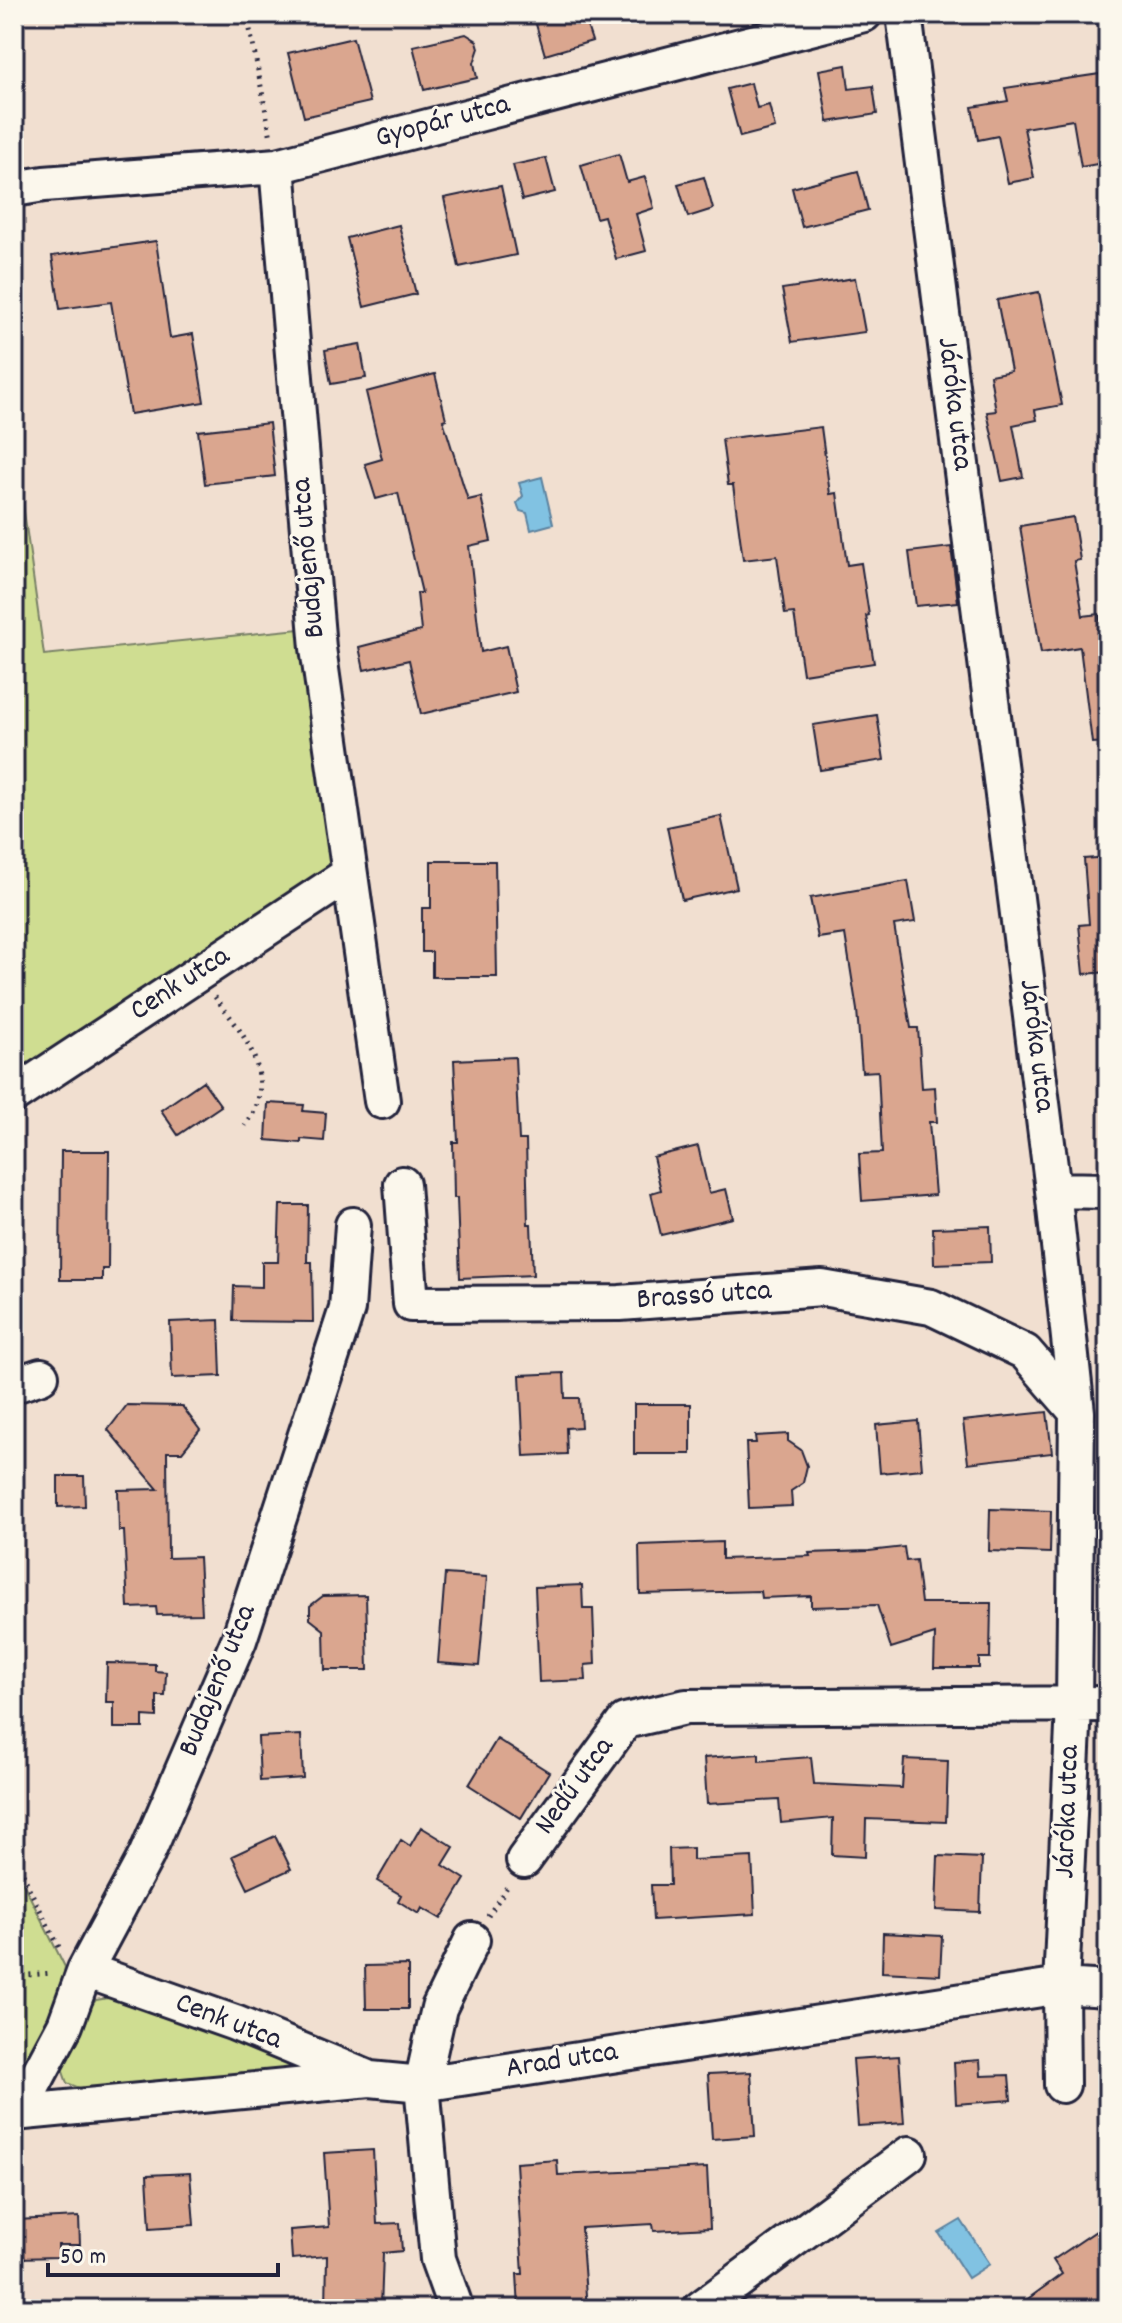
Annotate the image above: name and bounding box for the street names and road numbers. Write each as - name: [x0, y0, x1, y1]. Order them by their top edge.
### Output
- street label: Gyopár utca: [371, 84, 516, 162]
- street label: Járóka utca: [924, 335, 983, 474]
- street label: Budajenő utca: [282, 475, 338, 640]
- street label: Cenk utca: [123, 936, 240, 1033]
- street label: Járóka utca: [1006, 977, 1065, 1116]
- street label: Brassó utca: [635, 1271, 774, 1323]
- street label: Budajenő utca: [169, 1598, 269, 1763]
- street label: Nedű utca: [526, 1728, 627, 1845]
- street label: Járóka utca: [1045, 1743, 1093, 1880]
- street label: Cenk utca: [168, 1983, 288, 2063]
- street label: Arad utca: [503, 2032, 622, 2092]

